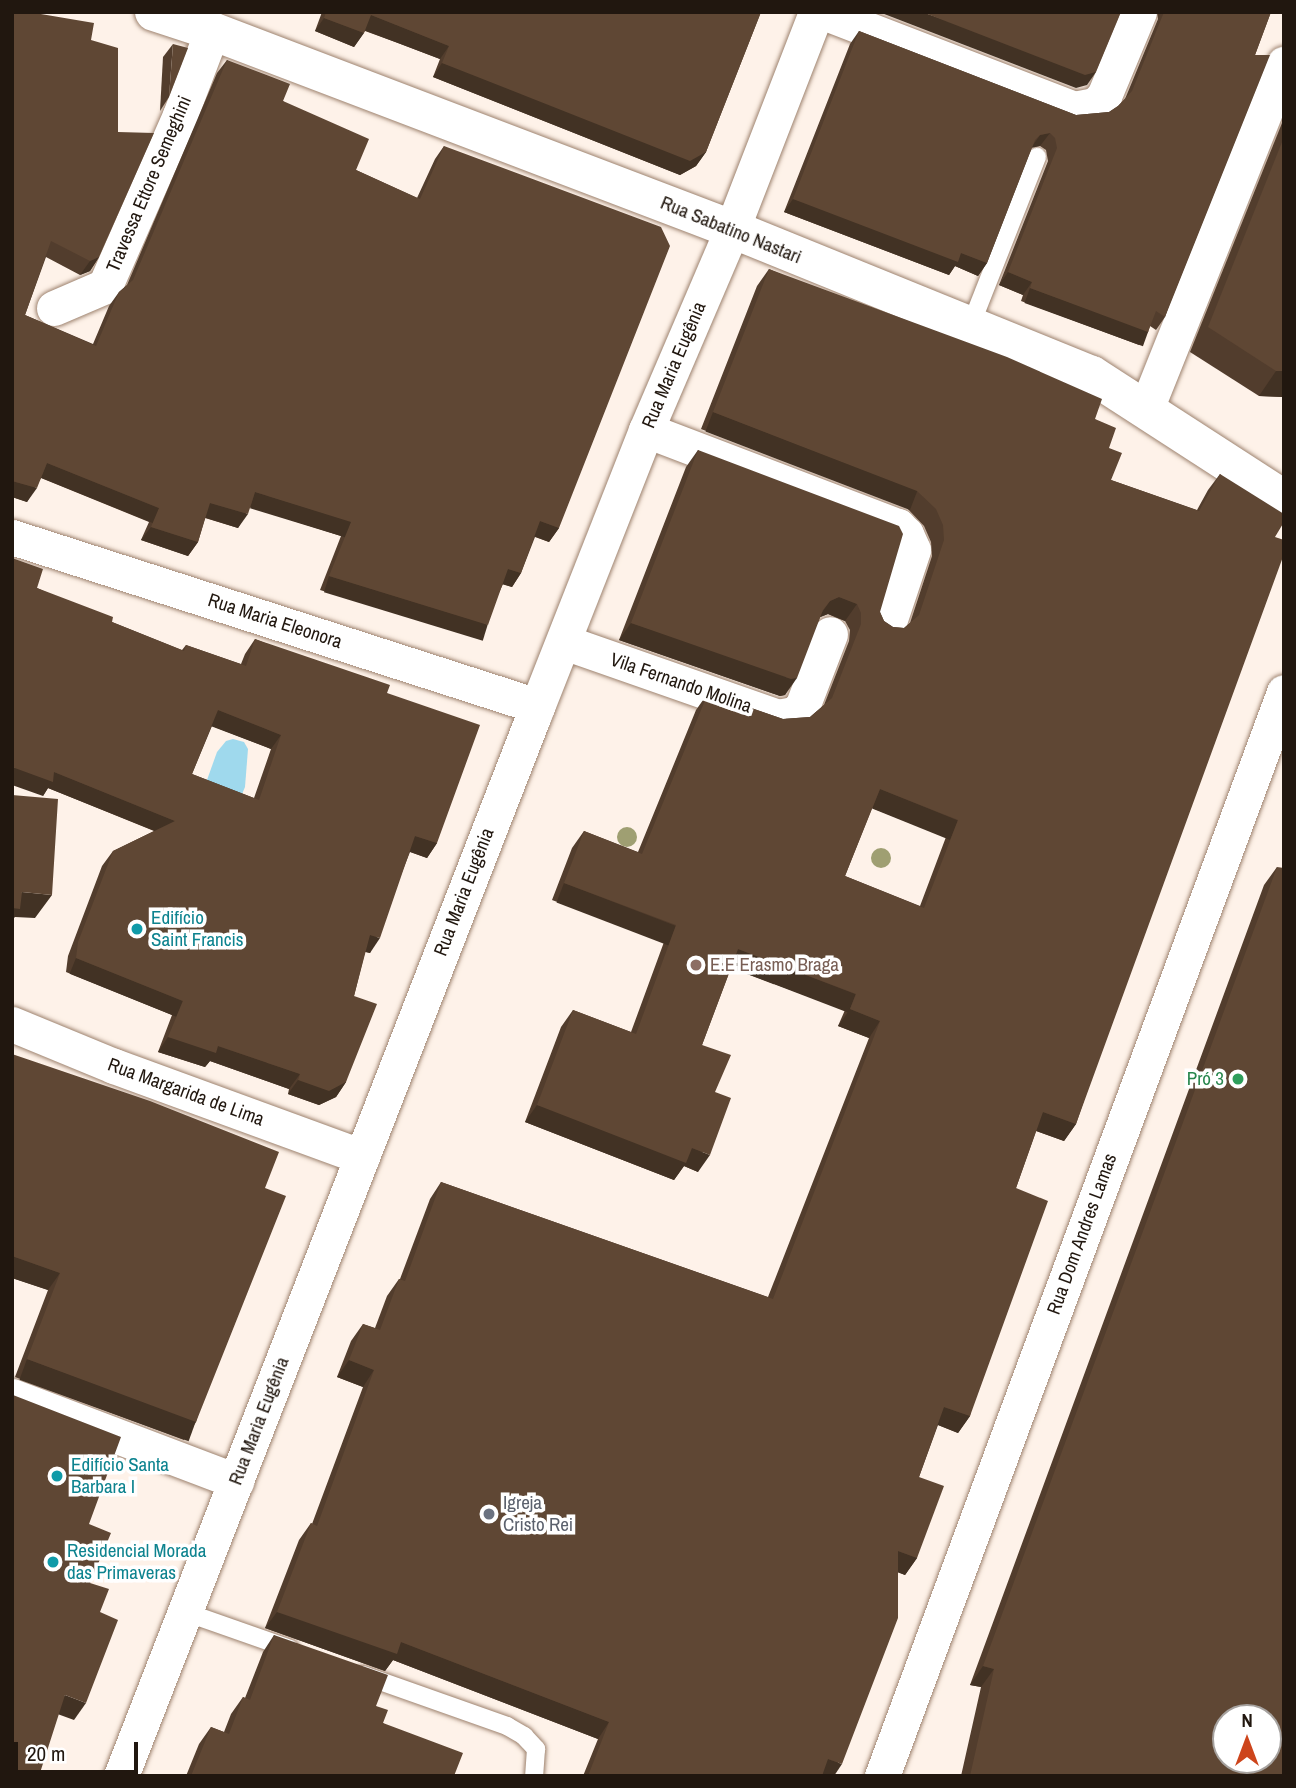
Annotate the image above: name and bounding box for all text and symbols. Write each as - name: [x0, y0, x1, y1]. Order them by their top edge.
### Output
- street label: Travessa Ettore Semeghini: [102, 93, 196, 275]
- street label: Rua Sabatino Nastari: [657, 191, 805, 269]
- street label: Rua Maria Eugênia: [637, 298, 711, 432]
- street label: Rua Maria Eleonora: [205, 589, 345, 653]
- street label: Vila Fernando Molina: [607, 648, 755, 718]
- street label: Rua Maria Eugênia: [429, 825, 499, 959]
- place label: Edifício Saint Francis: [151, 907, 244, 951]
- marker: Edifício Saint Francis: [129, 921, 145, 937]
- place label: E.E Erasmo Braga: [710, 954, 839, 976]
- marker: E.E Erasmo Braga: [688, 957, 704, 973]
- street label: Rua Margarida de Lima: [105, 1053, 267, 1131]
- place label: Pró 3: [1187, 1068, 1224, 1090]
- marker: Pró 3: [1230, 1071, 1246, 1087]
- street label: Rua Dom Andres Lamas: [1042, 1150, 1122, 1318]
- street label: Rua Maria Eugênia: [224, 1354, 294, 1488]
- place label: Edifício Santa Barbara I: [71, 1454, 169, 1498]
- marker: Edifício Santa Barbara I: [49, 1468, 65, 1484]
- place label: Igreja Cristo Rei: [503, 1492, 573, 1536]
- marker: Igreja Cristo Rei: [481, 1506, 497, 1522]
- place label: Residencial Morada das Primaveras: [67, 1540, 206, 1584]
- marker: Residencial Morada das Primaveras: [45, 1554, 61, 1570]
- north arrow: [1212, 1704, 1282, 1774]
- text: N: [1241, 1707, 1253, 1733]
- scale bar: [18, 1728, 142, 1772]
- text: 20 m: [27, 1739, 65, 1768]

